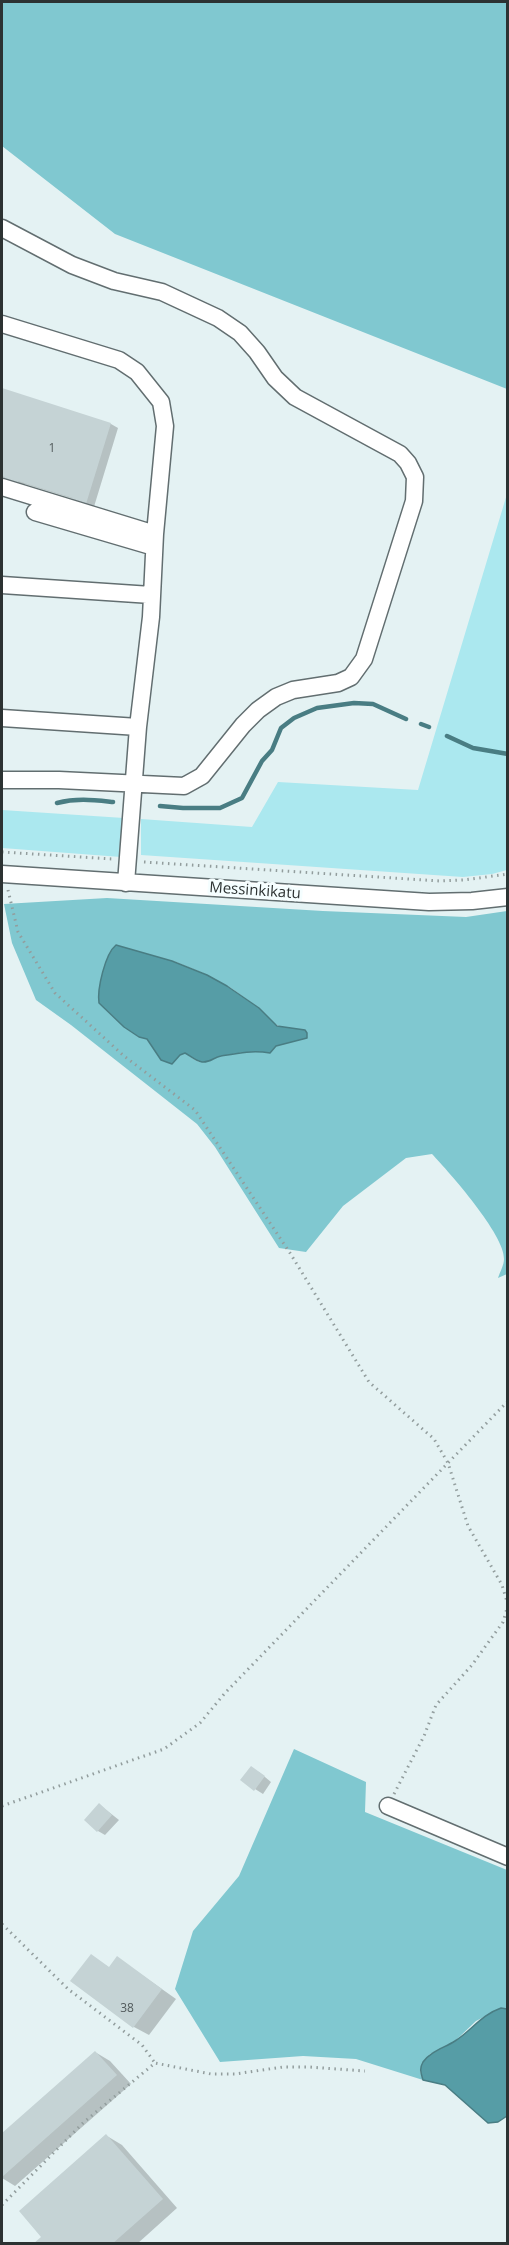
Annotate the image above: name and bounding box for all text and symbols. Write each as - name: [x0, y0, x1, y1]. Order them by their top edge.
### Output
- house number: 1: [49, 442, 55, 456]
- street label: Messinkikatu: [209, 879, 301, 903]
- house number: 38: [120, 2002, 134, 2016]

